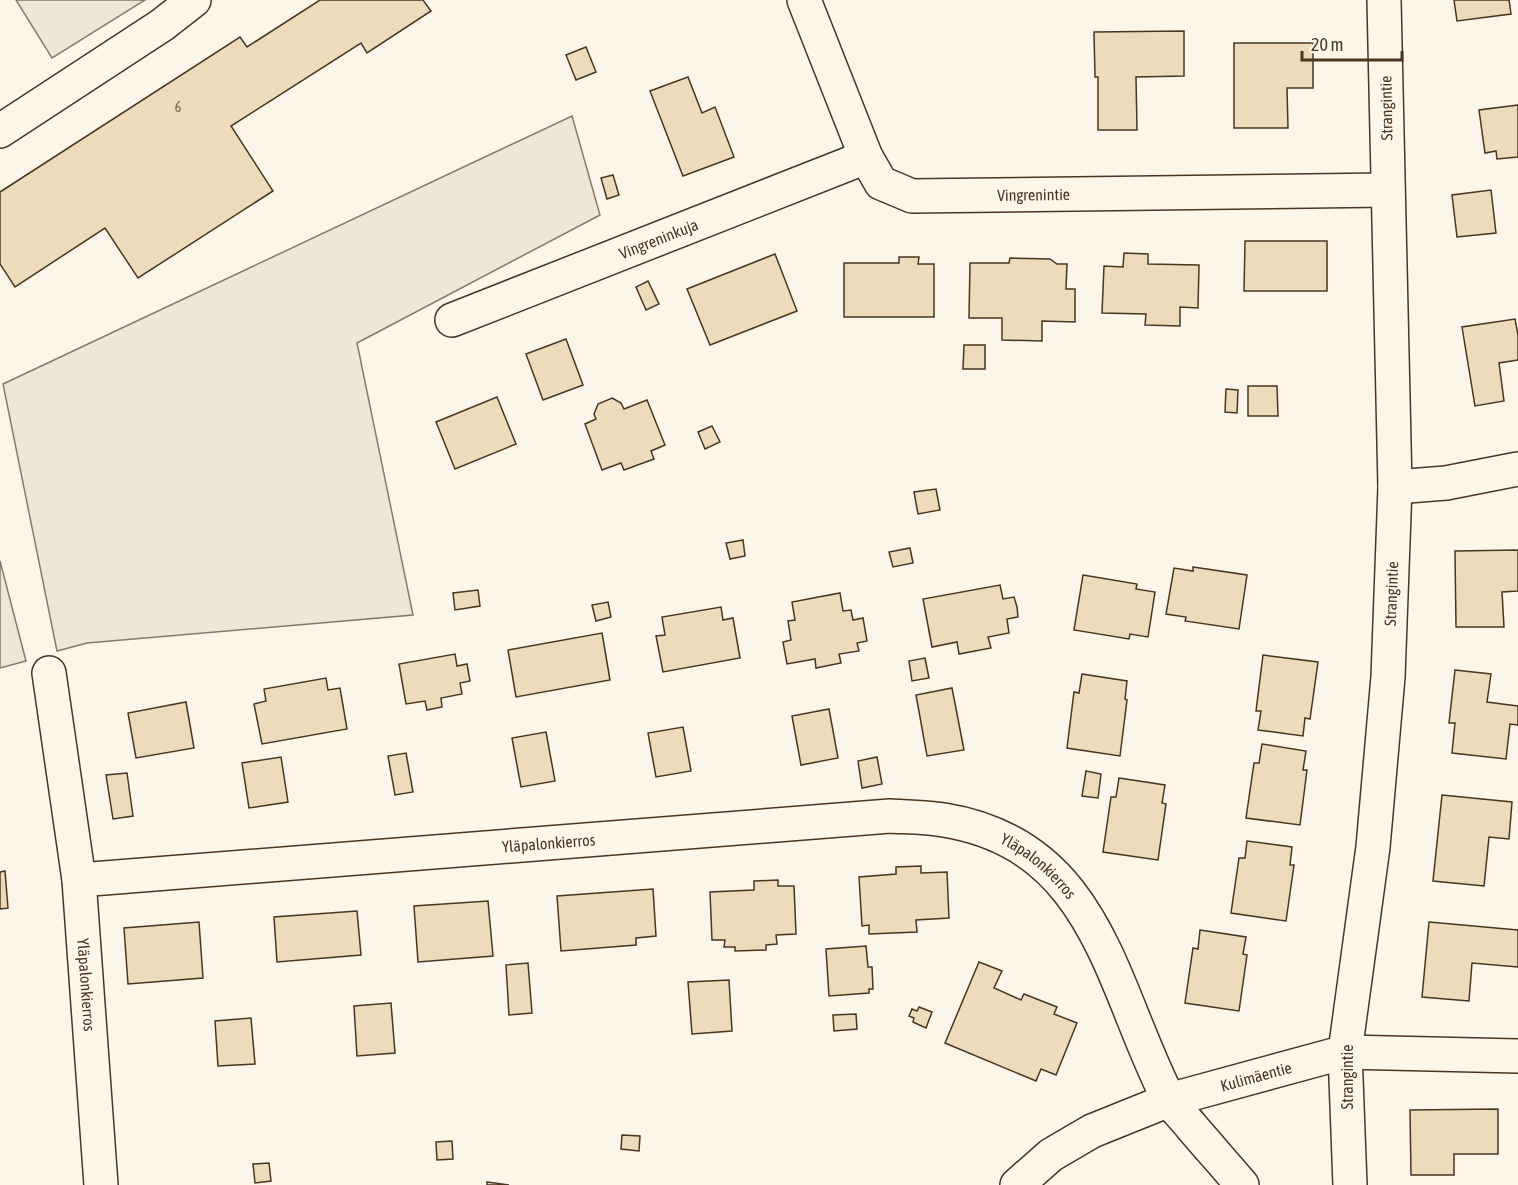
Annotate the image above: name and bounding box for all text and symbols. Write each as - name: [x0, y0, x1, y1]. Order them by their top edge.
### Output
- scale bar: [1302, 24, 1402, 62]
- text: 20 m: [1311, 34, 1343, 55]
- street label: Strangintie: [1376, 75, 1397, 141]
- house number: 6: [175, 99, 182, 115]
- street label: Vingrenintie: [997, 185, 1070, 205]
- street label: Vingreninkuja: [617, 215, 701, 262]
- street label: Strangintie: [1381, 561, 1401, 626]
- street label: Yläpalonkierros: [998, 829, 1080, 902]
- street label: Yläpalonkierros: [501, 830, 596, 856]
- street label: Yläpalonkierros: [74, 937, 99, 1032]
- street label: Strangintie: [1338, 1045, 1357, 1109]
- street label: Kulimäentie: [1218, 1058, 1294, 1095]

